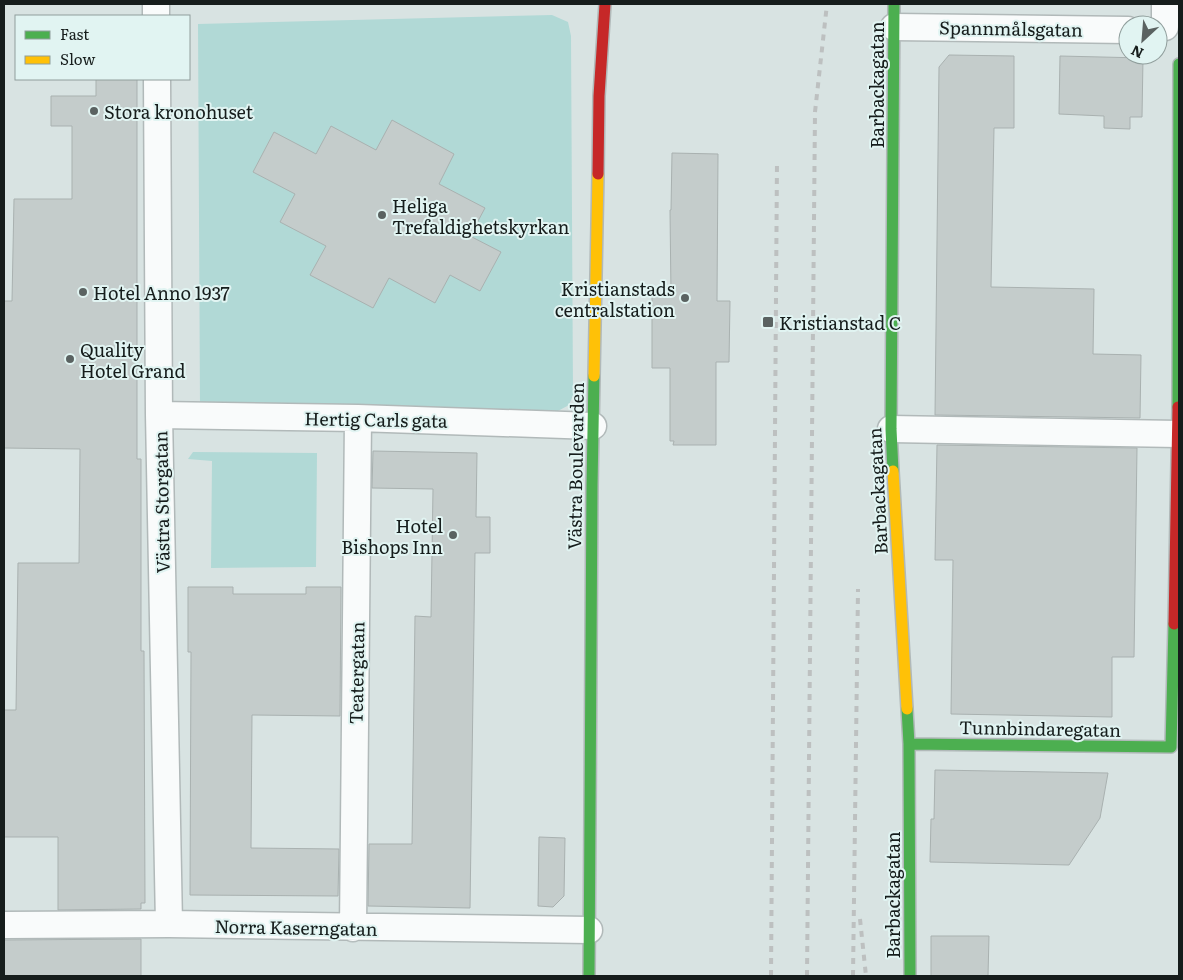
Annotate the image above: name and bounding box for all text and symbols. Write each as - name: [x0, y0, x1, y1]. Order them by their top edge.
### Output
- street label: Spannmålsgatan: [939, 13, 1083, 43]
- legend: [15, 15, 190, 80]
- north arrow: [1118, 15, 1168, 65]
- street label: Barbackagatan: [863, 21, 890, 149]
- text: Fast: [60, 22, 89, 45]
- text: N: [1127, 41, 1147, 64]
- text: Slow: [60, 47, 95, 70]
- place label: Stora kronohuset: [104, 98, 254, 125]
- marker: Stora kronohuset: [88, 105, 100, 117]
- place label: Heliga Trefaldighetskyrkan: [392, 192, 570, 240]
- marker: Heliga Trefaldighetskyrkan: [376, 209, 388, 221]
- place label: Kristianstads centralstation: [555, 275, 675, 323]
- place label: Hotel Anno 1937: [93, 279, 230, 306]
- marker: Hotel Anno 1937: [77, 286, 89, 298]
- marker: Kristianstads centralstation: [679, 292, 691, 304]
- place label: Kristianstad C: [779, 309, 901, 336]
- marker: Kristianstad C: [761, 315, 775, 329]
- place label: Quality Hotel Grand: [80, 336, 185, 384]
- marker: Quality Hotel Grand: [64, 353, 76, 365]
- street label: Västra Boulevarden: [560, 382, 590, 550]
- street label: Hertig Carls gata: [304, 404, 448, 434]
- street label: Barbackagatan: [860, 427, 894, 555]
- street label: Västra Storgatan: [146, 430, 176, 574]
- place label: Hotel Bishops Inn: [341, 512, 443, 560]
- marker: Hotel Bishops Inn: [447, 529, 459, 541]
- street label: Teatergatan: [342, 621, 370, 725]
- street label: Tunnbindaregatan: [959, 713, 1121, 743]
- street label: Barbackagatan: [879, 831, 906, 959]
- street label: Norra Kaserngatan: [214, 912, 378, 942]

